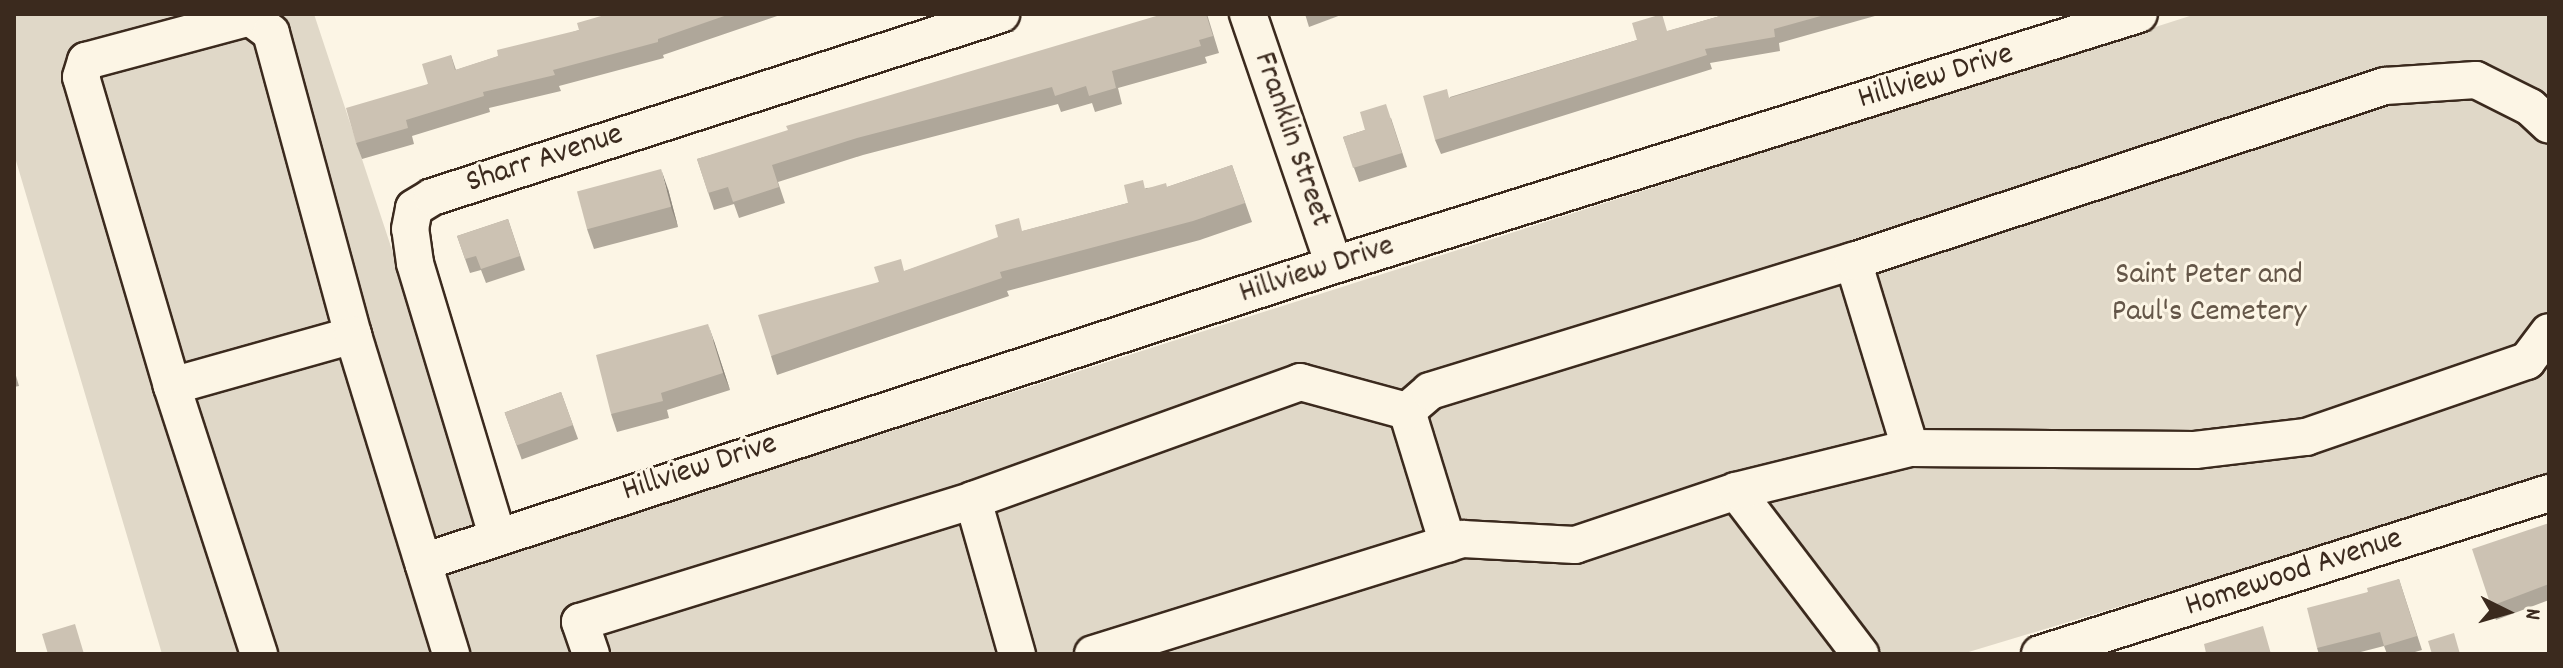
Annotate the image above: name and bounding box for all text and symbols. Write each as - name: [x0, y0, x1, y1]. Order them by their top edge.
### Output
- street label: Hillview Drive: [1854, 36, 2018, 120]
- street label: Franklin Street: [1243, 48, 1339, 232]
- street label: Sharr Avenue: [462, 117, 628, 203]
- street label: Hillview Drive: [1235, 228, 1399, 314]
- park label: Saint Peter and Paul's Cemetery: [2112, 258, 2306, 333]
- street label: Hillview Drive: [618, 426, 782, 512]
- street label: Homewood Avenue: [2181, 521, 2407, 627]
- north arrow: [2467, 572, 2547, 652]
- text: N: [2515, 607, 2547, 621]

